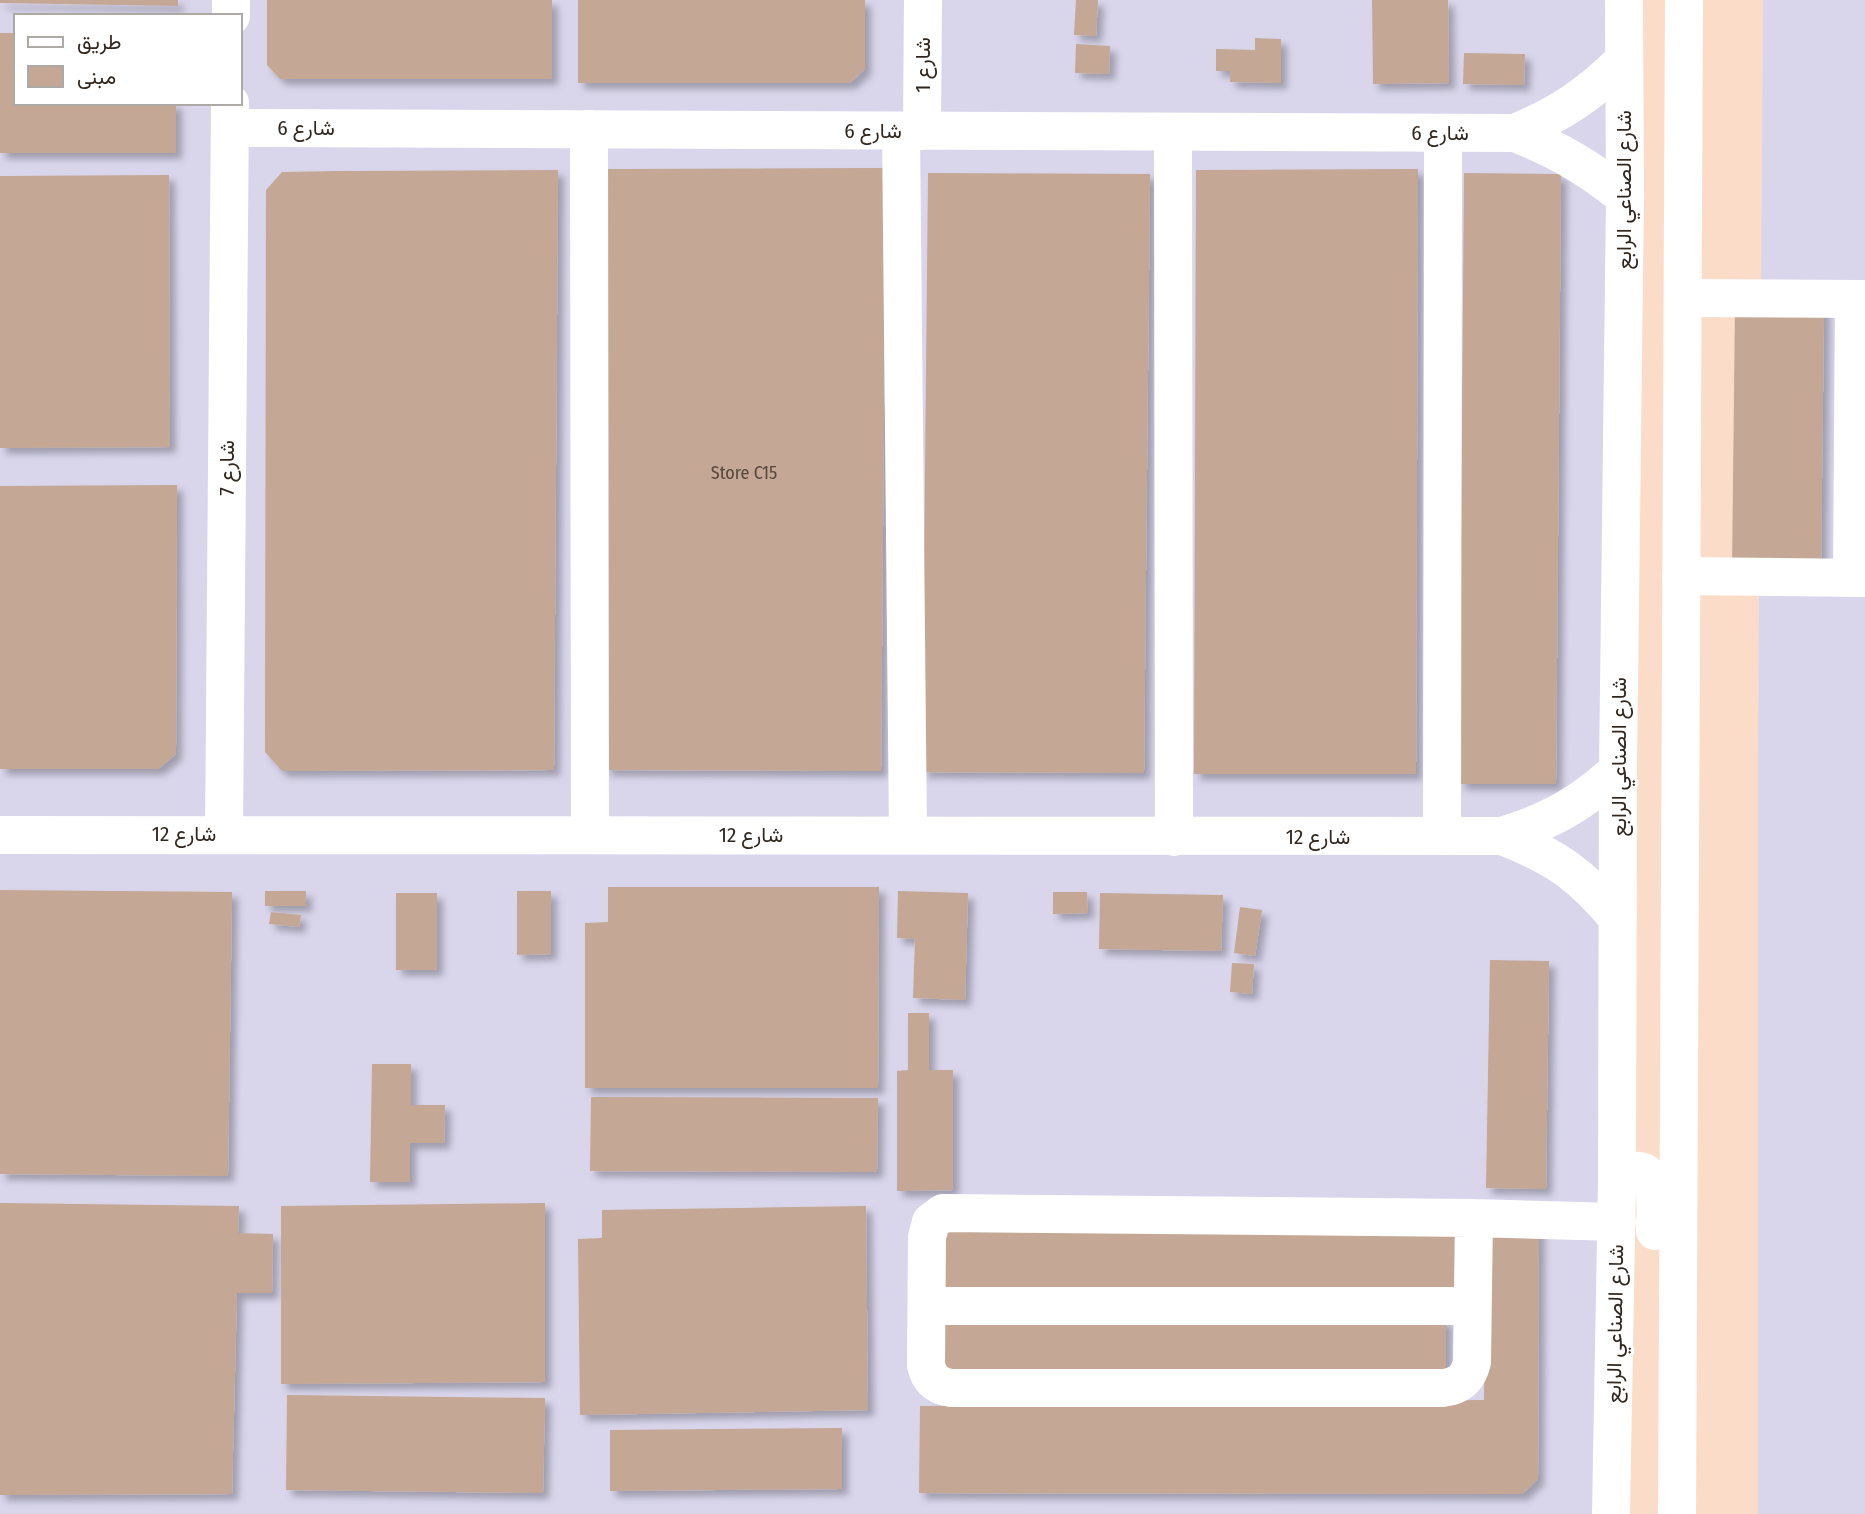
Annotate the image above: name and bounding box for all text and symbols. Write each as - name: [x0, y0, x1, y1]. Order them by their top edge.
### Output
- legend: [14, 14, 242, 105]
- text: طريق: [77, 29, 122, 55]
- street label: شارع 1: [910, 37, 937, 93]
- text: مبنى: [77, 64, 116, 90]
- street label: شارع الصناعي الرابع: [1611, 110, 1641, 270]
- street label: شارع 6: [277, 115, 335, 142]
- street label: شارع 6: [844, 118, 902, 145]
- street label: شارع 6: [1411, 120, 1469, 147]
- street label: شارع 7: [214, 440, 241, 496]
- house number: Store C15: [711, 462, 777, 484]
- street label: شارع الصناعي الرابع: [1606, 677, 1636, 837]
- street label: شارع 12: [152, 821, 216, 848]
- street label: شارع 12: [719, 822, 783, 849]
- street label: شارع 12: [1286, 824, 1350, 851]
- street label: شارع الصناعي الرابع: [1601, 1244, 1633, 1404]

